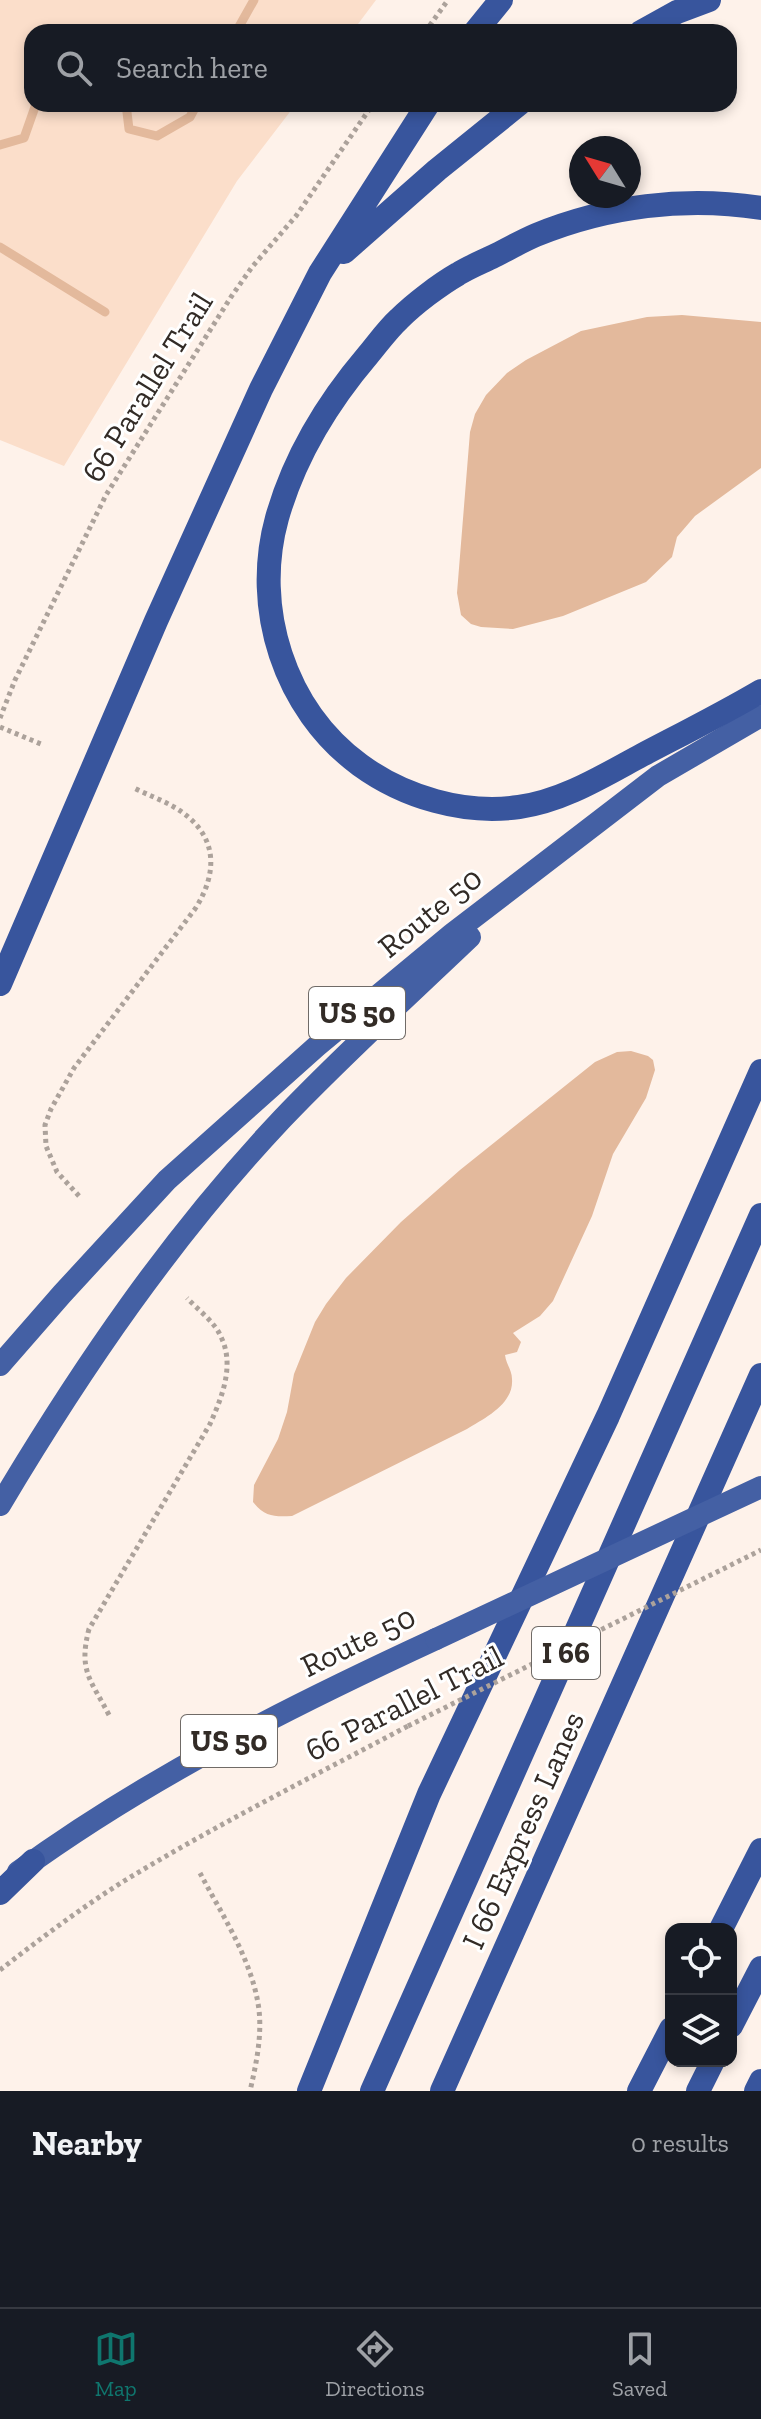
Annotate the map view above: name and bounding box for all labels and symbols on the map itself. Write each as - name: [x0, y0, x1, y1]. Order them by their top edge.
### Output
- north arrow: [569, 136, 641, 208]
- street label: 66 Parallel Trail: [73, 285, 221, 489]
- street label: Route 50: [370, 859, 490, 965]
- road number: US 50: [309, 987, 405, 1039]
- street label: Route 50: [295, 1597, 421, 1685]
- road number: I 66: [532, 1627, 600, 1679]
- street label: 66 Parallel Trail: [299, 1637, 509, 1769]
- street label: I 66 Express Lanes: [454, 1705, 592, 1955]
- road number: US 50: [181, 1715, 277, 1767]

